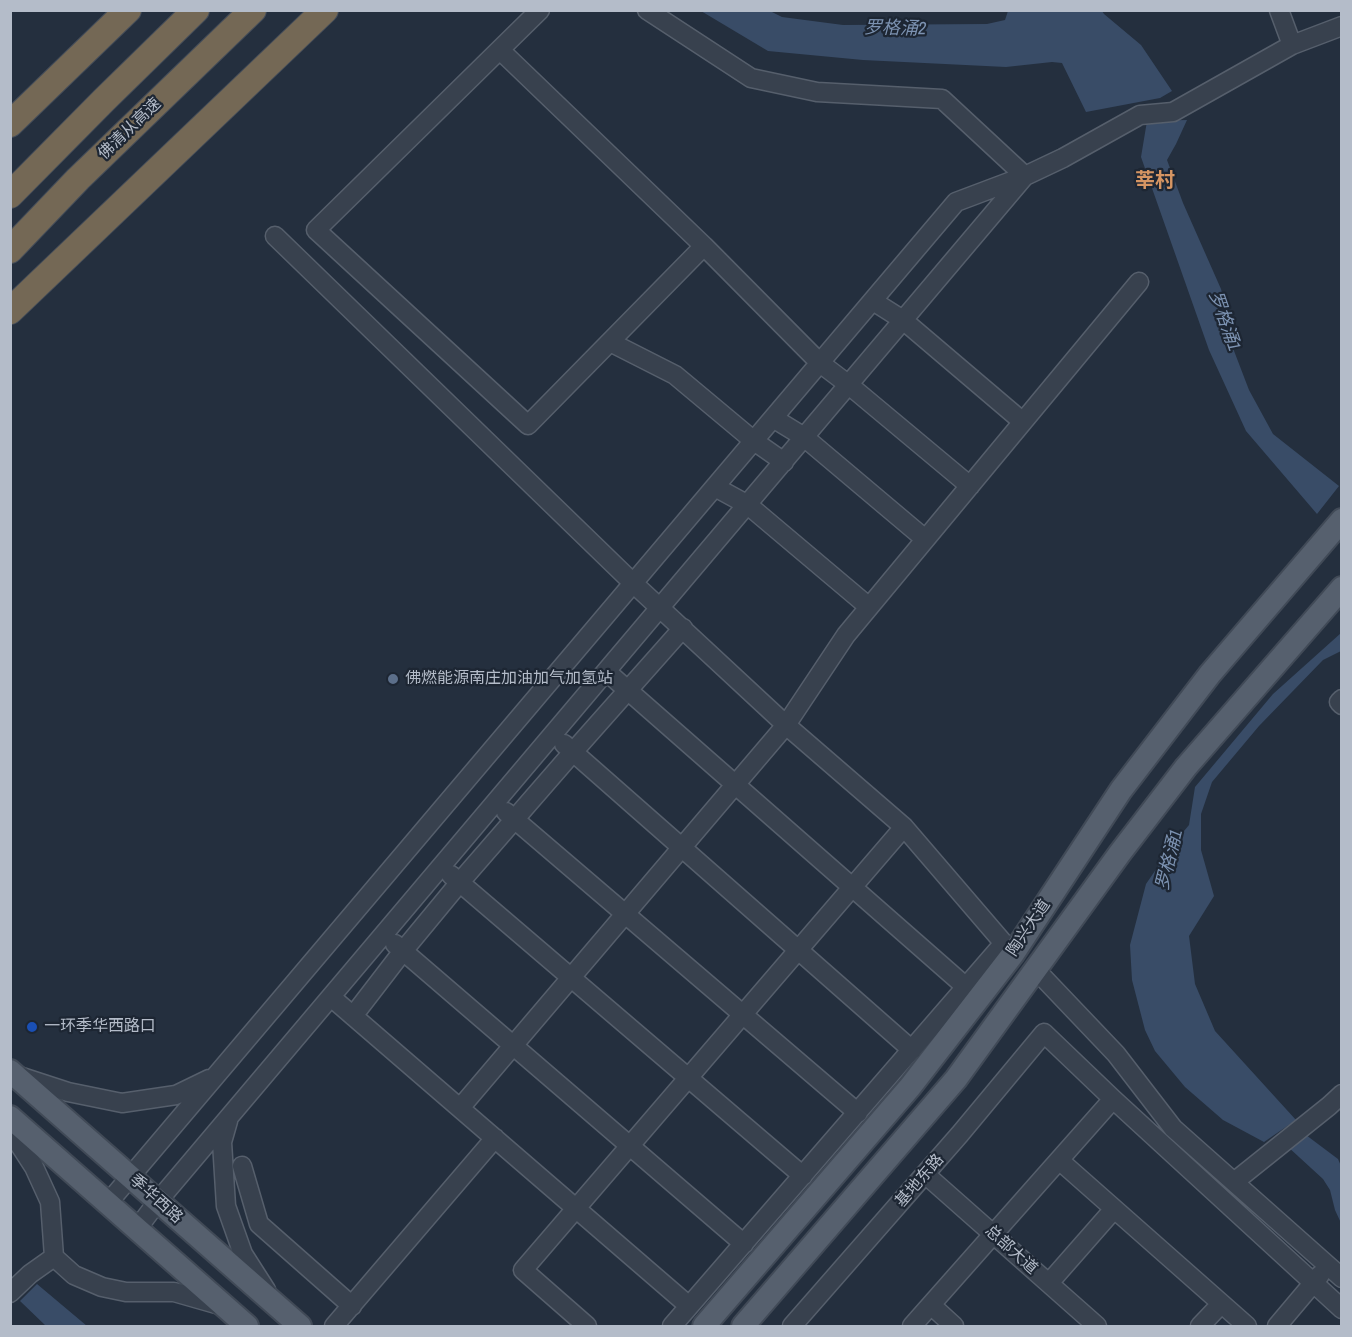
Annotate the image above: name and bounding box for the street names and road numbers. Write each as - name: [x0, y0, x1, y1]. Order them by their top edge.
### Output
- street label: 佛清从高速: [95, 94, 165, 164]
- street label: 陶兴大道: [1003, 896, 1055, 960]
- street label: 基地东路: [892, 1151, 948, 1211]
- street label: 季华西路: [126, 1170, 186, 1228]
- street label: 总部大道: [981, 1221, 1041, 1279]

